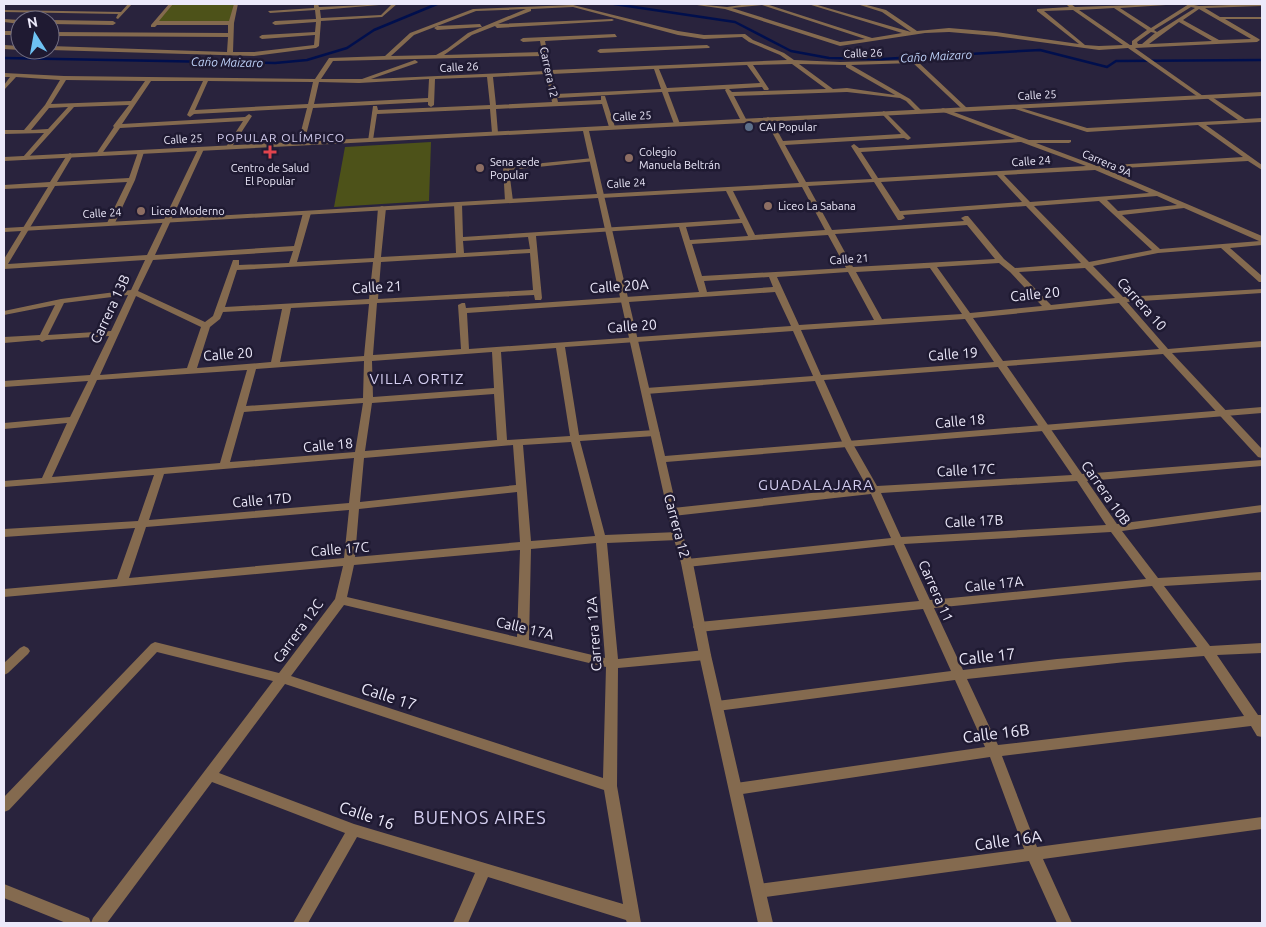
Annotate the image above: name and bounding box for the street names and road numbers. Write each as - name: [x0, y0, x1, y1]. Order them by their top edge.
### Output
- street label: Carrera 12: [538, 46, 560, 98]
- street label: Calle 26: [843, 46, 883, 60]
- street label: Calle 26: [439, 60, 479, 74]
- street label: Calle 25: [1017, 88, 1057, 102]
- street label: Calle 25: [612, 109, 652, 123]
- street label: Calle 25: [163, 132, 203, 146]
- street label: Carrera 9A: [1080, 147, 1134, 179]
- street label: Calle 24: [1011, 154, 1051, 168]
- street label: Calle 24: [606, 176, 646, 190]
- street label: Calle 24: [82, 206, 122, 220]
- street label: Calle 21: [829, 252, 869, 266]
- street label: Carrera 13B: [87, 272, 133, 346]
- street label: Carrera 10: [1114, 274, 1170, 334]
- street label: Calle 20A: [589, 276, 649, 296]
- street label: Calle 21: [352, 278, 402, 296]
- street label: Calle 20: [1009, 283, 1061, 305]
- street label: Calle 20: [607, 316, 658, 336]
- street label: Calle 20: [203, 344, 254, 364]
- street label: Calle 19: [928, 344, 978, 364]
- street label: Calle 18: [934, 411, 986, 431]
- street label: Calle 18: [302, 435, 354, 455]
- street label: Carrera 10B: [1078, 458, 1134, 528]
- street label: Calle 17C: [936, 460, 996, 480]
- street label: Calle 17D: [232, 489, 293, 511]
- street label: Carrera 12: [661, 492, 693, 560]
- street label: Calle 17B: [944, 511, 1004, 531]
- street label: Calle 17C: [310, 538, 370, 560]
- street label: Carrera 11: [915, 558, 957, 624]
- street label: Calle 17A: [964, 573, 1024, 595]
- street label: Carrera 12C: [270, 596, 327, 666]
- street label: Carrera 12A: [583, 596, 605, 672]
- street label: Calle 17A: [494, 614, 556, 642]
- street label: Calle 17: [958, 644, 1016, 668]
- street label: Calle 17: [359, 679, 419, 713]
- street label: Calle 16B: [962, 720, 1030, 746]
- street label: Calle 16: [337, 797, 397, 833]
- street label: Calle 16A: [973, 826, 1043, 854]

